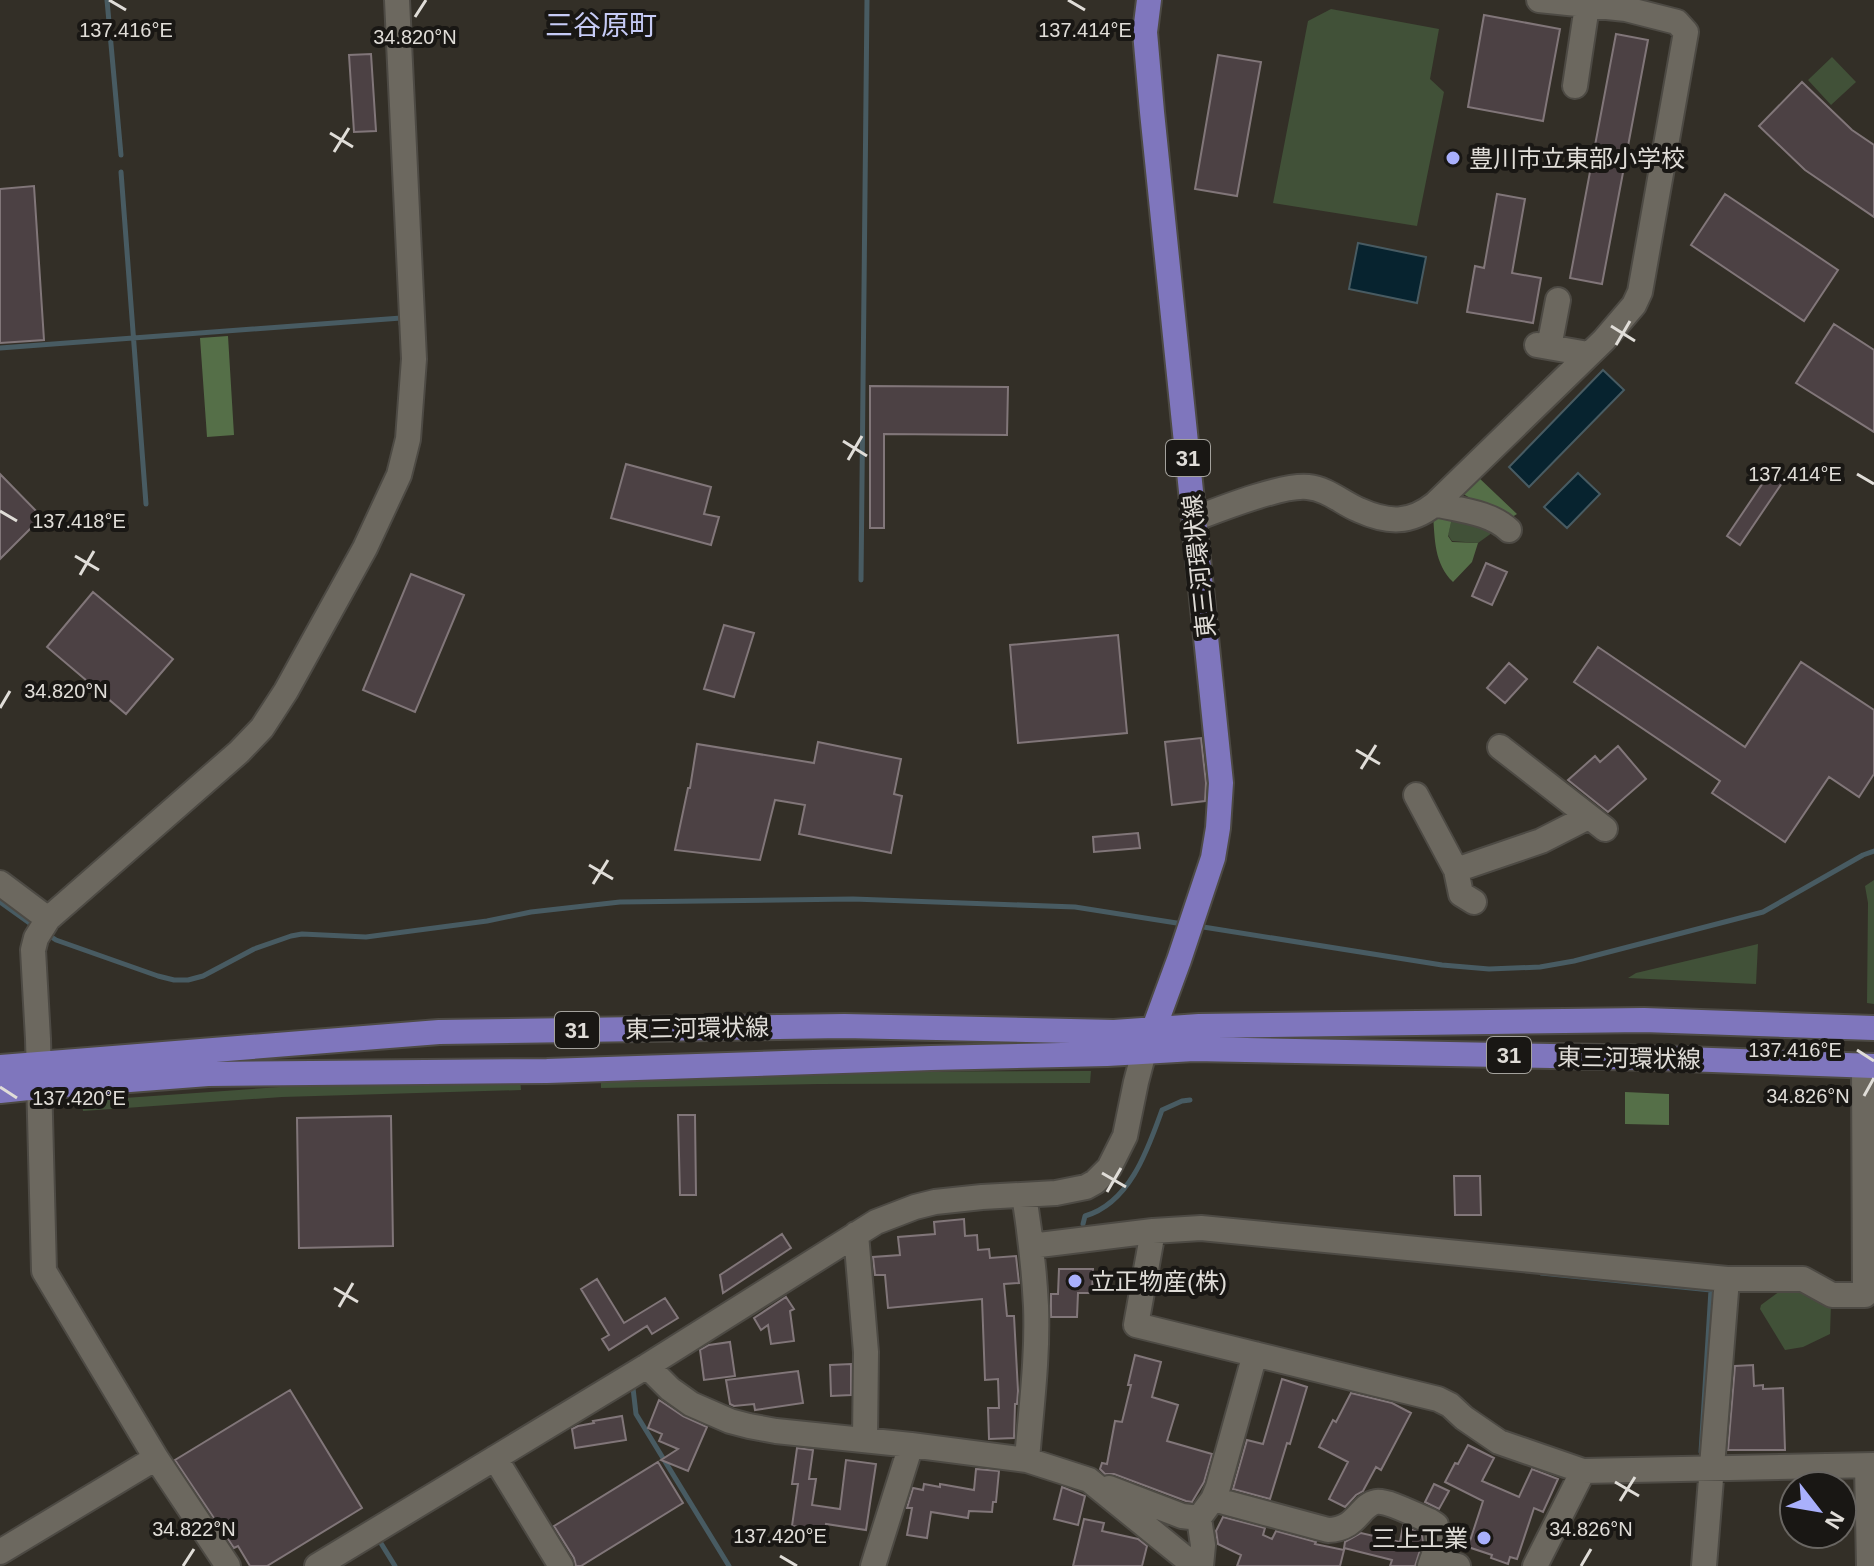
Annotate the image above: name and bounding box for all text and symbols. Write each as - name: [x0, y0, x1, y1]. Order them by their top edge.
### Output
- district label: 三谷原町: [545, 10, 657, 41]
- text: 137.416°E: [79, 19, 173, 41]
- text: 137.414°E: [1038, 19, 1132, 41]
- text: 34.820°N: [373, 26, 457, 48]
- place label: 豊川市立東部小学校: [1469, 145, 1685, 172]
- marker: 豊川市立東部小学校: [1444, 149, 1462, 167]
- road number: 31: [1166, 440, 1210, 476]
- text: 137.414°E: [1748, 463, 1842, 485]
- street label: 東三河環状線: [1178, 493, 1220, 639]
- text: 137.418°E: [32, 510, 126, 532]
- text: 34.820°N: [24, 680, 108, 702]
- road number: 31: [555, 1012, 599, 1048]
- street label: 東三河環状線: [625, 1013, 769, 1043]
- road number: 31: [1487, 1037, 1531, 1073]
- text: 137.416°E: [1748, 1039, 1842, 1061]
- street label: 東三河環状線: [1557, 1043, 1701, 1073]
- text: 34.826°N: [1766, 1085, 1850, 1107]
- text: 137.420°E: [32, 1087, 126, 1109]
- place label: 立正物産(株): [1091, 1268, 1227, 1295]
- marker: 立正物産(株): [1066, 1272, 1084, 1290]
- north arrow: [1778, 1470, 1858, 1550]
- text: N: [1820, 1507, 1850, 1533]
- text: 34.822°N: [152, 1518, 236, 1540]
- text: 34.826°N: [1549, 1518, 1633, 1540]
- text: 137.420°E: [733, 1525, 827, 1547]
- place label: 三上工業: [1372, 1525, 1468, 1552]
- marker: 三上工業: [1475, 1529, 1493, 1547]

